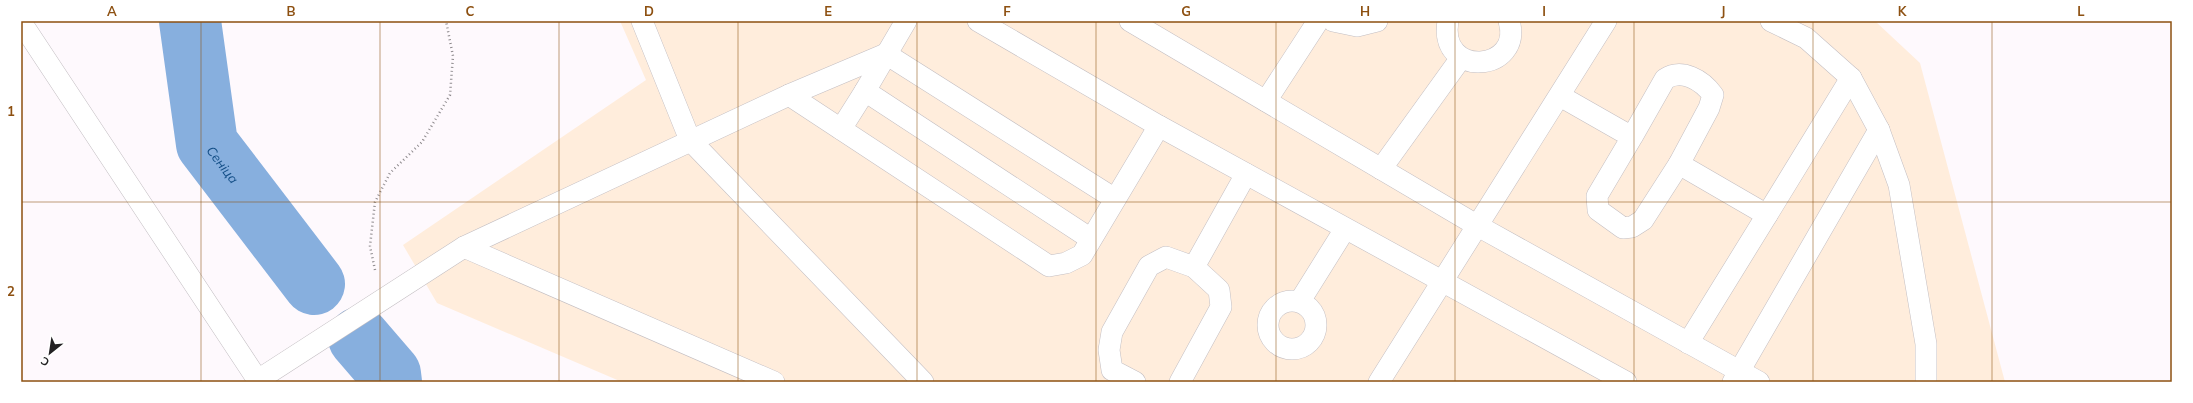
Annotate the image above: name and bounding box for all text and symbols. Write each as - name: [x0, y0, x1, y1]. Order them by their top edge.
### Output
- text: A: [107, 3, 117, 19]
- text: B: [287, 3, 296, 19]
- text: C: [466, 3, 475, 19]
- text: D: [644, 3, 654, 19]
- text: E: [824, 3, 832, 19]
- text: F: [1003, 3, 1011, 19]
- text: G: [1181, 3, 1191, 19]
- text: H: [1360, 3, 1370, 19]
- text: I: [1542, 3, 1546, 19]
- text: J: [1721, 3, 1725, 19]
- text: K: [1898, 3, 1908, 19]
- text: L: [2077, 3, 2085, 19]
- text: 1: [7, 103, 15, 119]
- water label: Сеніца: [203, 143, 242, 186]
- text: 2: [7, 283, 15, 299]
- north arrow: [30, 333, 70, 373]
- text: С: [38, 353, 52, 370]

